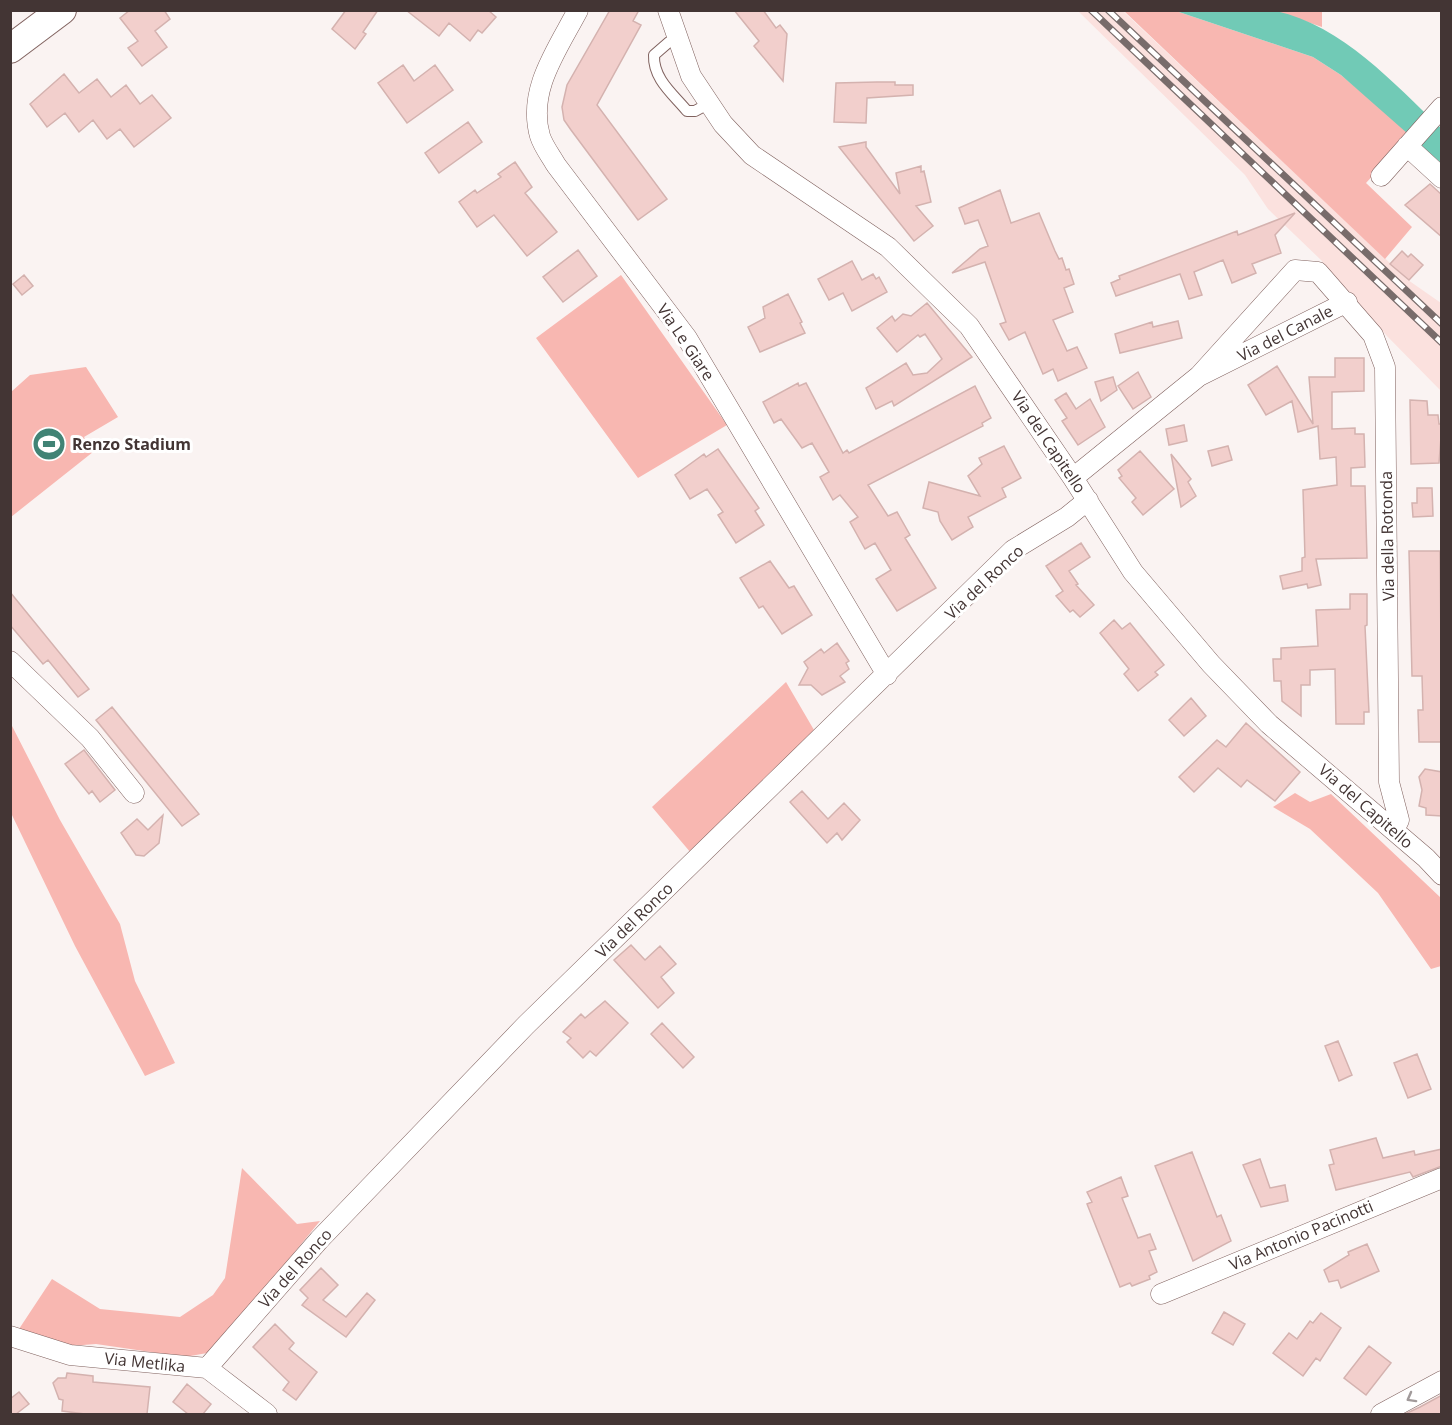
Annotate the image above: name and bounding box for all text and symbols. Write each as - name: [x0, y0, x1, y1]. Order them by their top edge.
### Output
- street label: Via Le Giare: [652, 299, 720, 385]
- street label: Via del Canale: [1234, 300, 1336, 366]
- street label: Via del Capitello: [1007, 387, 1091, 497]
- sports icon: Renzo Stadium: [31, 426, 67, 462]
- place label: Renzo Stadium: [72, 433, 191, 455]
- street label: Via della Rotonda: [1375, 471, 1399, 601]
- street label: Via del Ronco: [940, 540, 1028, 624]
- street label: Via del Capitello: [1314, 759, 1418, 853]
- street label: Via del Ronco: [590, 877, 678, 963]
- street label: Via Antonio Pacinotti: [1226, 1195, 1376, 1275]
- street label: Via del Ronco: [253, 1223, 337, 1313]
- street label: Via Metlika: [104, 1347, 186, 1377]
- one-way arrow: [1407, 1391, 1417, 1402]

